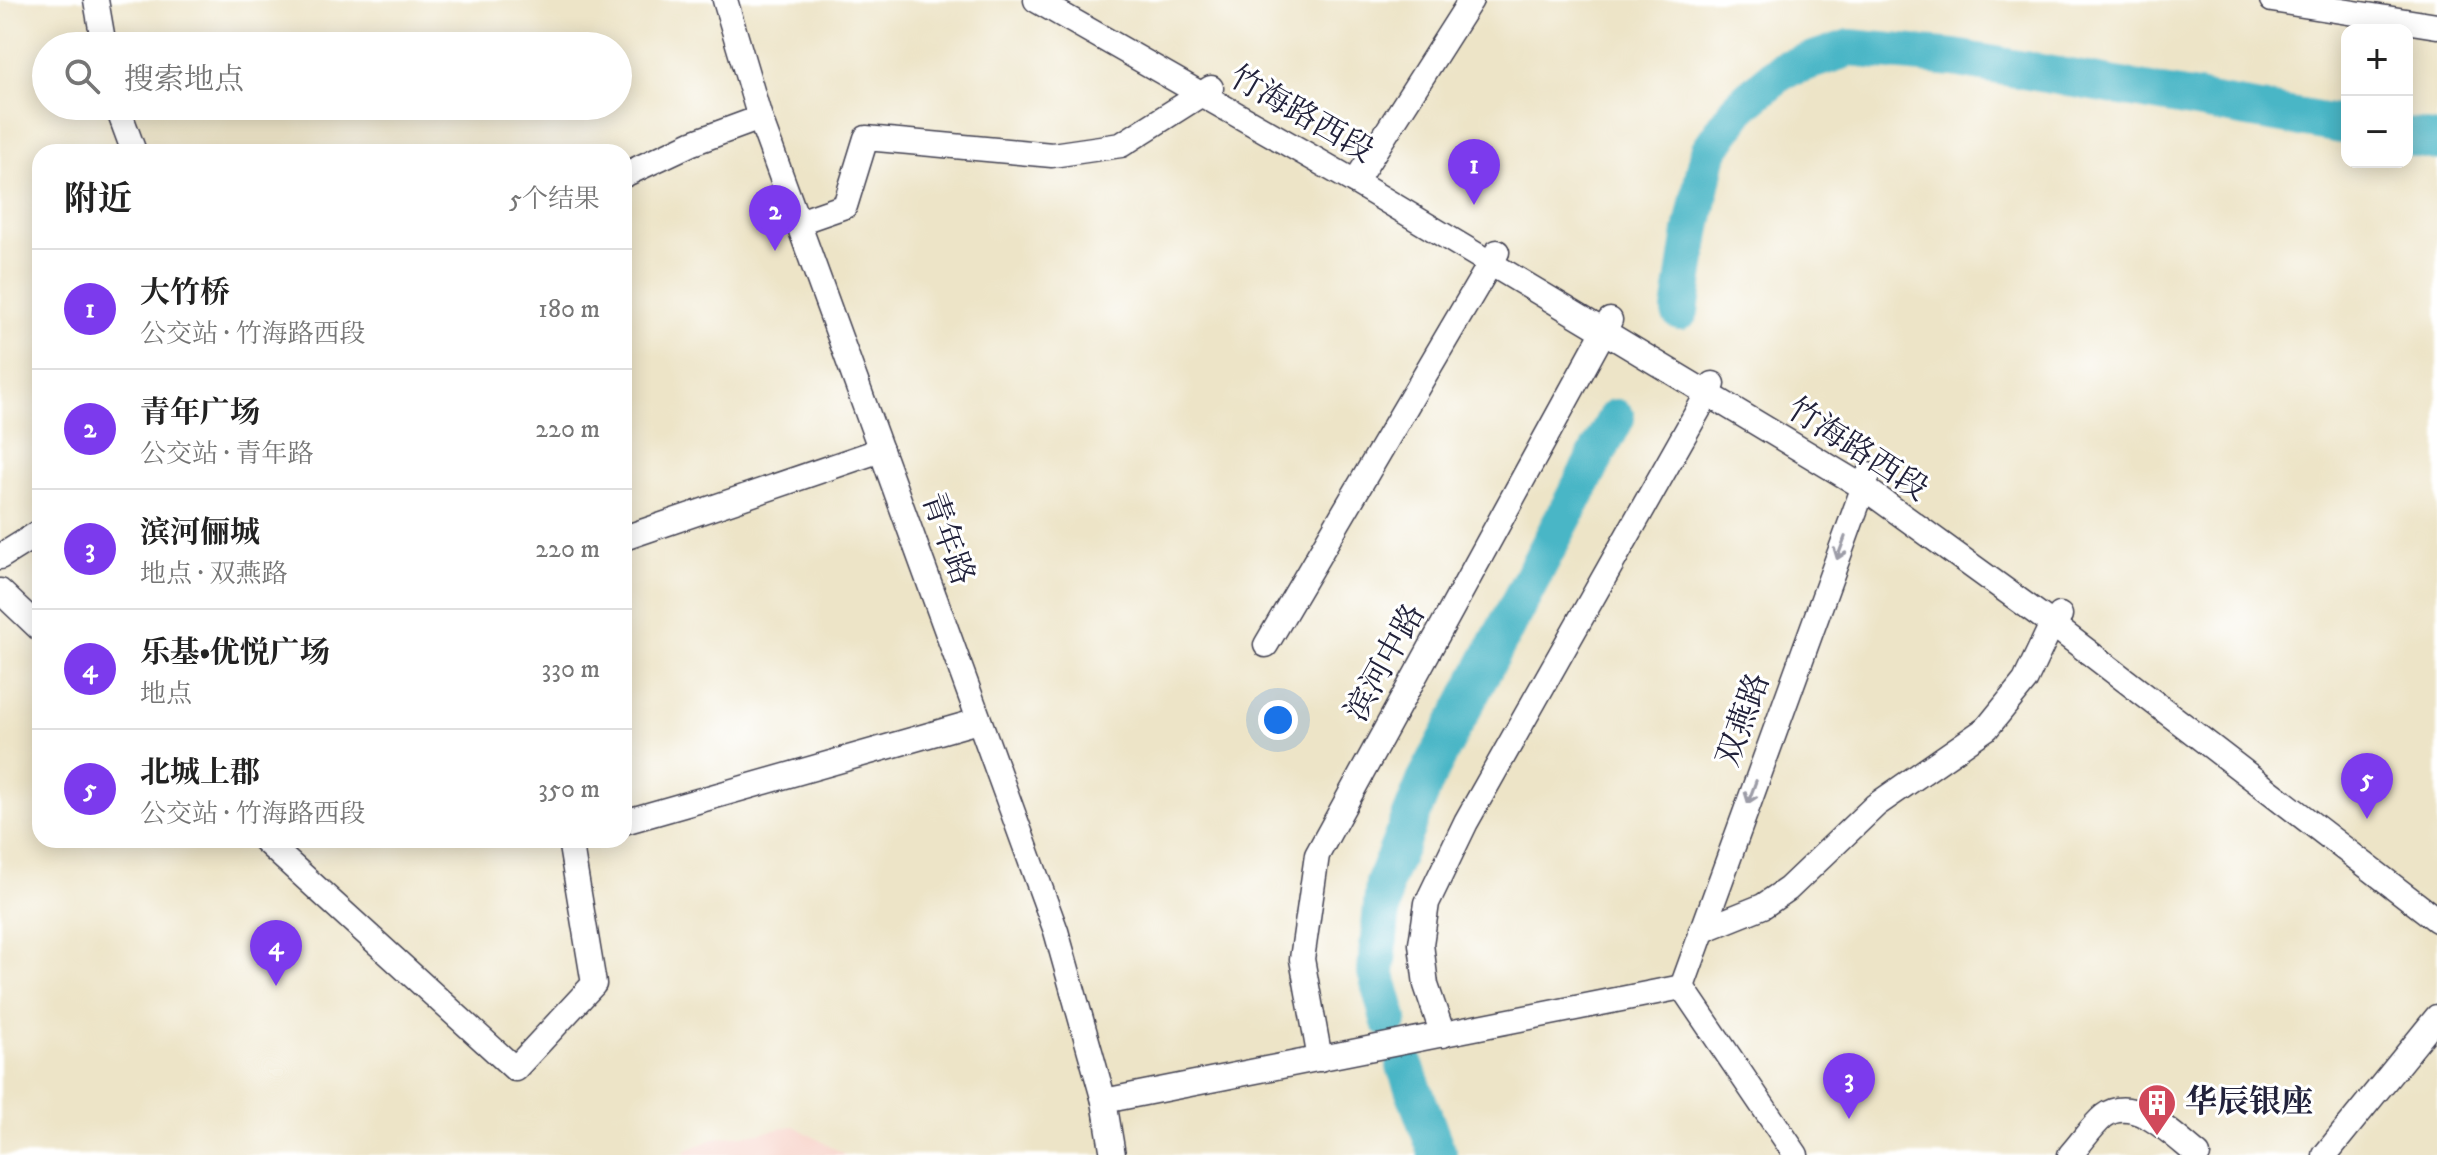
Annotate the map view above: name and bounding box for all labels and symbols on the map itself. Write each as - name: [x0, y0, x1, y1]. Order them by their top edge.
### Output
- street label: 竹海路西段: [1222, 58, 1380, 172]
- pin: 1: [1448, 139, 1500, 205]
- pin: 2: [749, 185, 801, 251]
- street label: 竹海路西段: [1779, 390, 1935, 510]
- street label: 青年路: [912, 487, 982, 591]
- one-way arrow: [1833, 535, 1847, 560]
- street label: 滨河中路: [1337, 597, 1435, 729]
- street label: 双燕路: [1709, 668, 1779, 772]
- your location: [1258, 700, 1298, 740]
- pin: 5: [2341, 753, 2393, 819]
- one-way arrow: [1744, 780, 1758, 804]
- pin: 4: [250, 920, 302, 986]
- pin: 3: [1823, 1053, 1875, 1119]
- building icon: 华辰银座: [2136, 1082, 2178, 1137]
- place label: 华辰银座: [2185, 1083, 2313, 1123]

